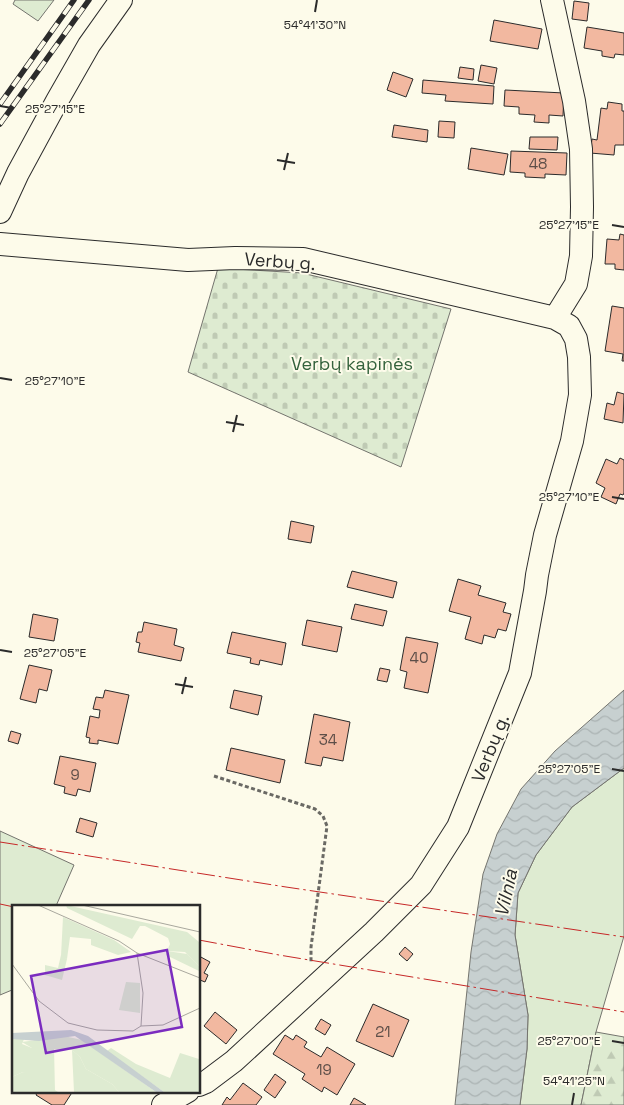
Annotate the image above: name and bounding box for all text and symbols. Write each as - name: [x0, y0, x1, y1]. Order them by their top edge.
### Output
- text: 54°41'30"N: [284, 17, 346, 33]
- text: 25°27'15"E: [25, 101, 85, 117]
- house number: 48: [529, 154, 547, 173]
- text: 25°27'15"E: [539, 217, 599, 233]
- street label: Verbų g.: [244, 247, 316, 275]
- park label: Verbų kapinės: [291, 352, 413, 375]
- text: 25°27'10"E: [25, 373, 85, 389]
- text: 25°27'10"E: [539, 489, 599, 505]
- text: 25°27'05"E: [24, 645, 87, 661]
- house number: 40: [410, 648, 429, 667]
- street label: Verbų g.: [466, 711, 514, 785]
- house number: 34: [319, 730, 337, 749]
- text: 25°27'05"E: [538, 761, 601, 777]
- house number: 9: [70, 765, 80, 784]
- water label: Vilnia: [489, 867, 523, 919]
- inset map: [12, 905, 200, 1092]
- house number: 21: [375, 1022, 391, 1041]
- text: 25°27'00"E: [537, 1033, 601, 1049]
- house number: 19: [316, 1060, 332, 1079]
- text: 54°41'25"N: [543, 1073, 605, 1089]

